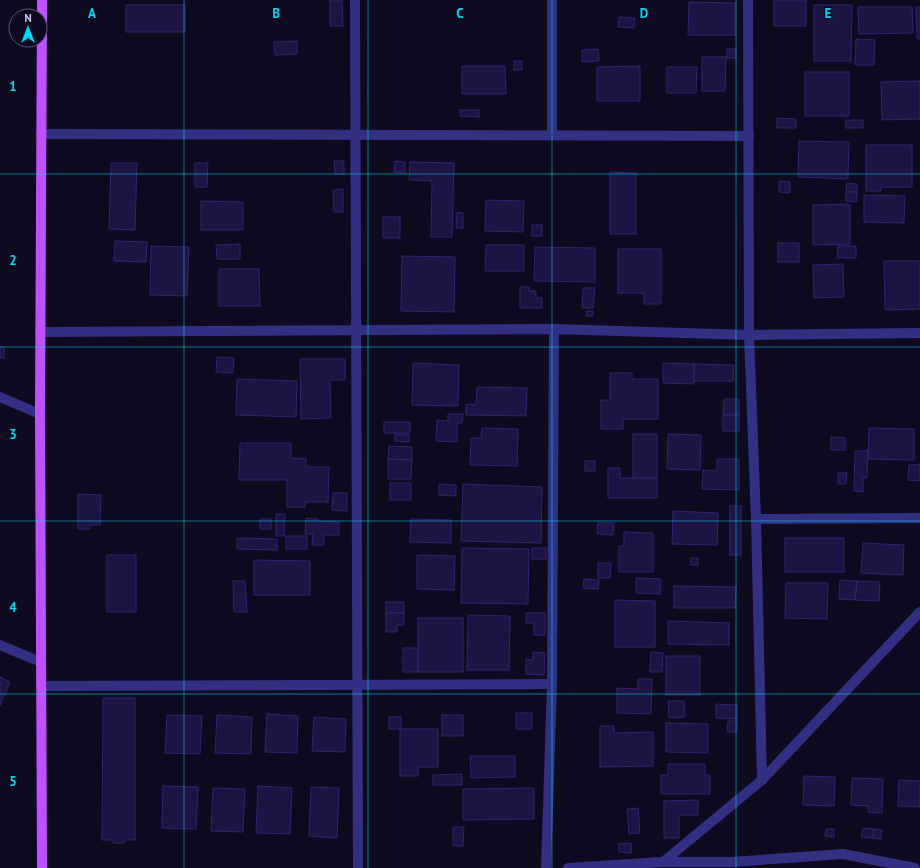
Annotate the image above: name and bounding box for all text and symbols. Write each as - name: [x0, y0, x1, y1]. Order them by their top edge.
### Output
- text: A: [88, 5, 96, 22]
- text: B: [272, 5, 280, 22]
- text: C: [456, 5, 464, 22]
- text: D: [640, 5, 648, 22]
- text: E: [825, 5, 832, 22]
- north arrow: [8, 8, 48, 48]
- text: N: [24, 11, 32, 25]
- text: 1: [9, 78, 17, 95]
- text: 2: [9, 252, 17, 269]
- text: 3: [9, 426, 17, 443]
- text: 4: [9, 599, 17, 616]
- text: 5: [9, 773, 17, 790]

